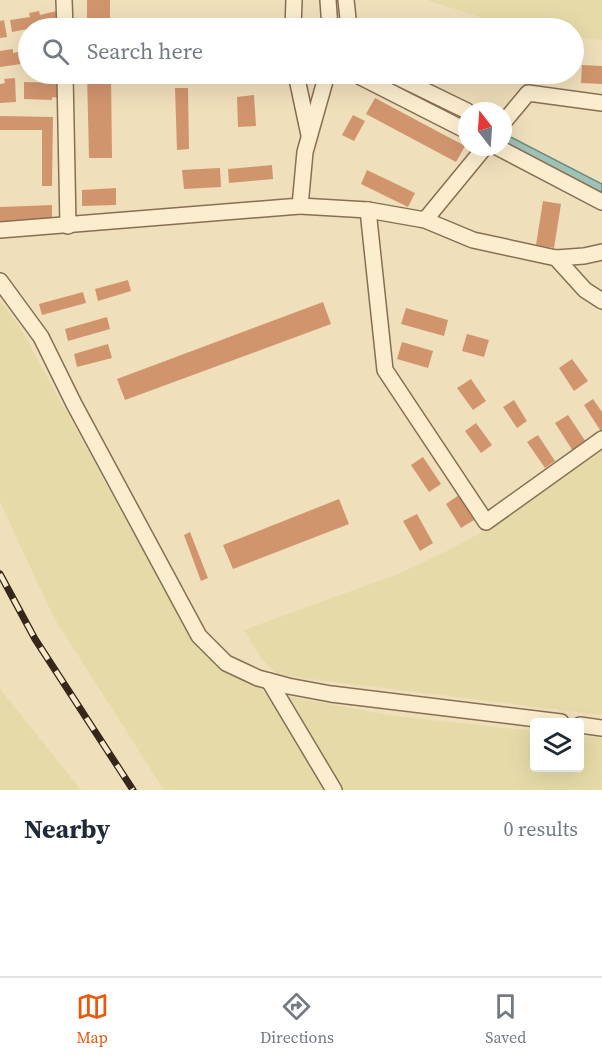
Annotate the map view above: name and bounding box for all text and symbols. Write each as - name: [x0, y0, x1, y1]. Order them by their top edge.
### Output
- search box: [18, 18, 584, 84]
- icon: search: [39, 35, 72, 68]
- text: Search here: [87, 36, 203, 66]
- north arrow: [458, 102, 512, 156]
- map controls: [530, 718, 584, 772]
- button: layers: [530, 718, 584, 772]
- text: Nearby: [24, 811, 110, 847]
- text: 0 results: [503, 815, 578, 843]
- tab: Map: [76, 990, 109, 1048]
- tab: Directions: [260, 990, 334, 1048]
- tab: Saved: [485, 990, 526, 1048]

